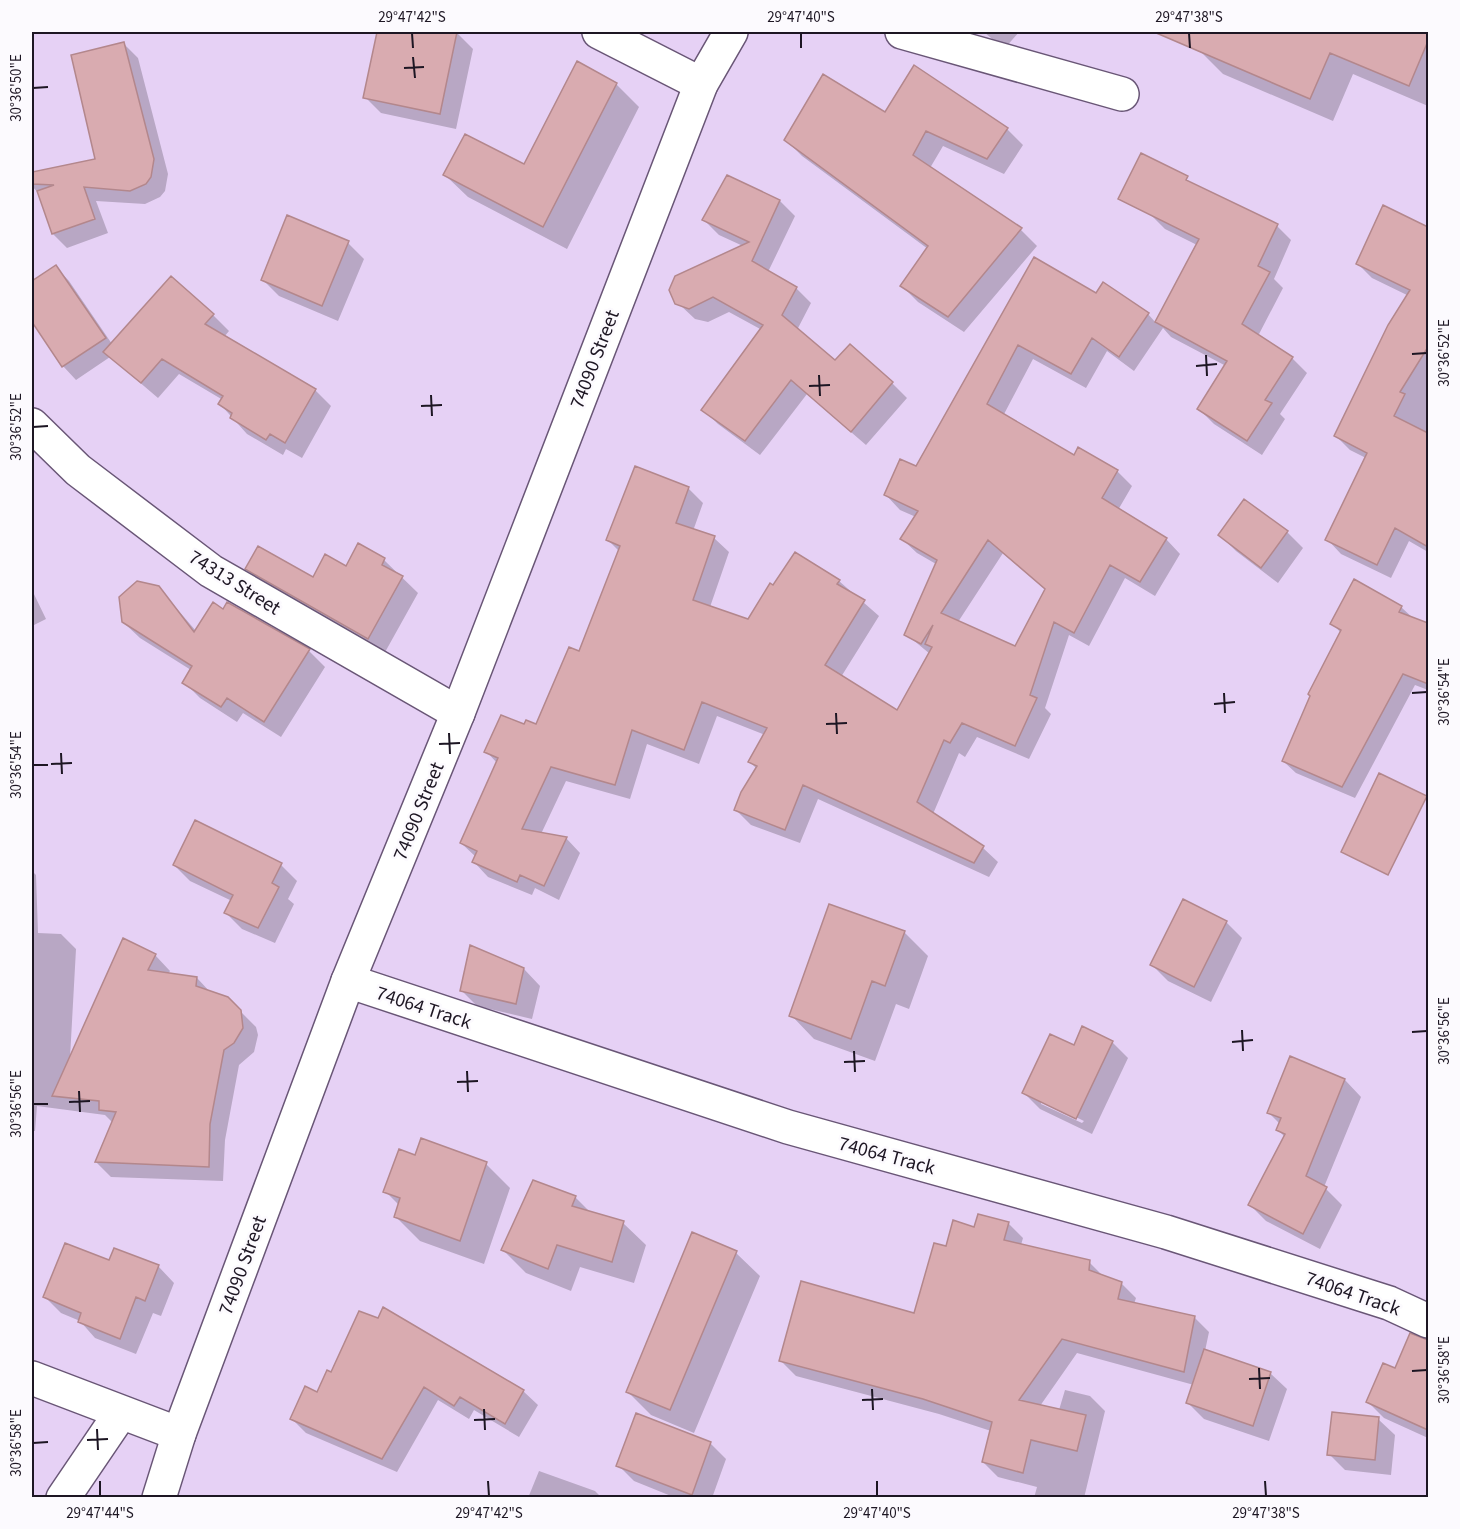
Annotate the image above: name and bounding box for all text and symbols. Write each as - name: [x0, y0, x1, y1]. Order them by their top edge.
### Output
- text: 29°47'42"S: [378, 7, 446, 28]
- text: 29°47'40"S: [767, 7, 835, 28]
- text: 29°47'38"S: [1155, 7, 1223, 28]
- text: 30°36'50"E: [6, 54, 27, 122]
- street label: 74090 Street: [563, 306, 627, 413]
- text: 30°36'52"E: [1434, 319, 1455, 387]
- text: 30°36'52"E: [6, 393, 27, 461]
- street label: 74313 Street: [183, 543, 286, 622]
- text: 30°36'54"E: [1434, 658, 1455, 726]
- text: 30°36'54"E: [6, 731, 27, 799]
- street label: 74090 Street: [387, 758, 451, 865]
- street label: 74064 Track: [372, 979, 475, 1037]
- text: 30°36'56"E: [1434, 997, 1455, 1065]
- text: 30°36'56"E: [6, 1070, 27, 1138]
- street label: 74064 Track: [835, 1130, 938, 1182]
- street label: 74090 Street: [212, 1212, 274, 1319]
- street label: 74064 Track: [1301, 1265, 1404, 1323]
- text: 30°36'58"E: [1434, 1336, 1455, 1404]
- text: 30°36'58"E: [6, 1409, 27, 1477]
- text: 29°47'44"S: [66, 1503, 134, 1524]
- text: 29°47'42"S: [455, 1503, 523, 1524]
- text: 29°47'40"S: [843, 1503, 911, 1524]
- text: 29°47'38"S: [1232, 1503, 1300, 1524]

